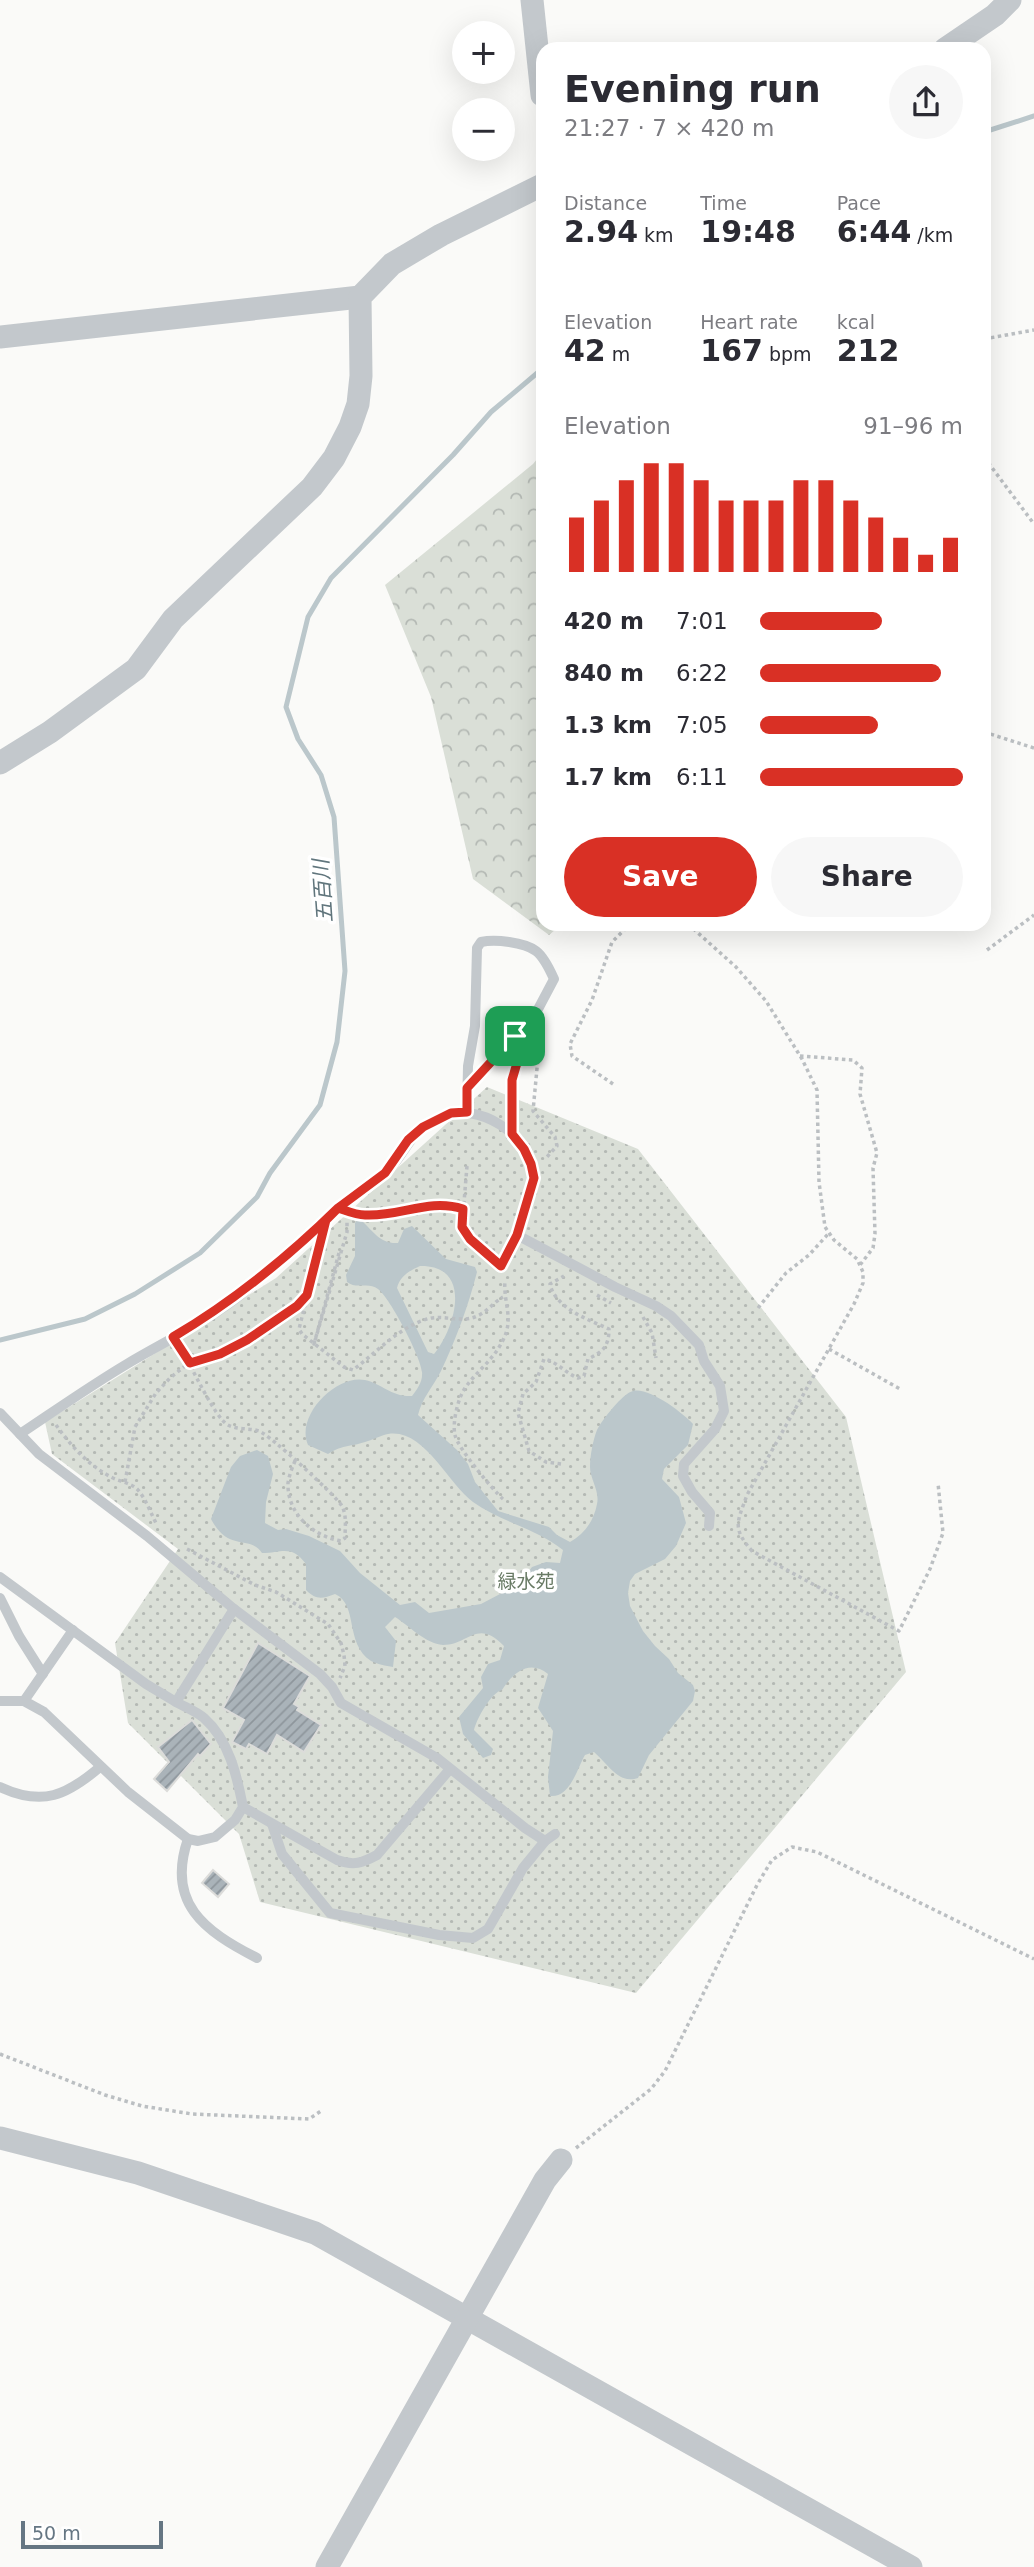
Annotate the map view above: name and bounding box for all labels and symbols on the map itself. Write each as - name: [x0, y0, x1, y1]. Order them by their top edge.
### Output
- water label: 五百川: [309, 857, 337, 923]
- pin: [485, 1006, 545, 1066]
- park label: 緑水苑: [497, 1570, 555, 1592]
- scale bar: [21, 2518, 163, 2550]

